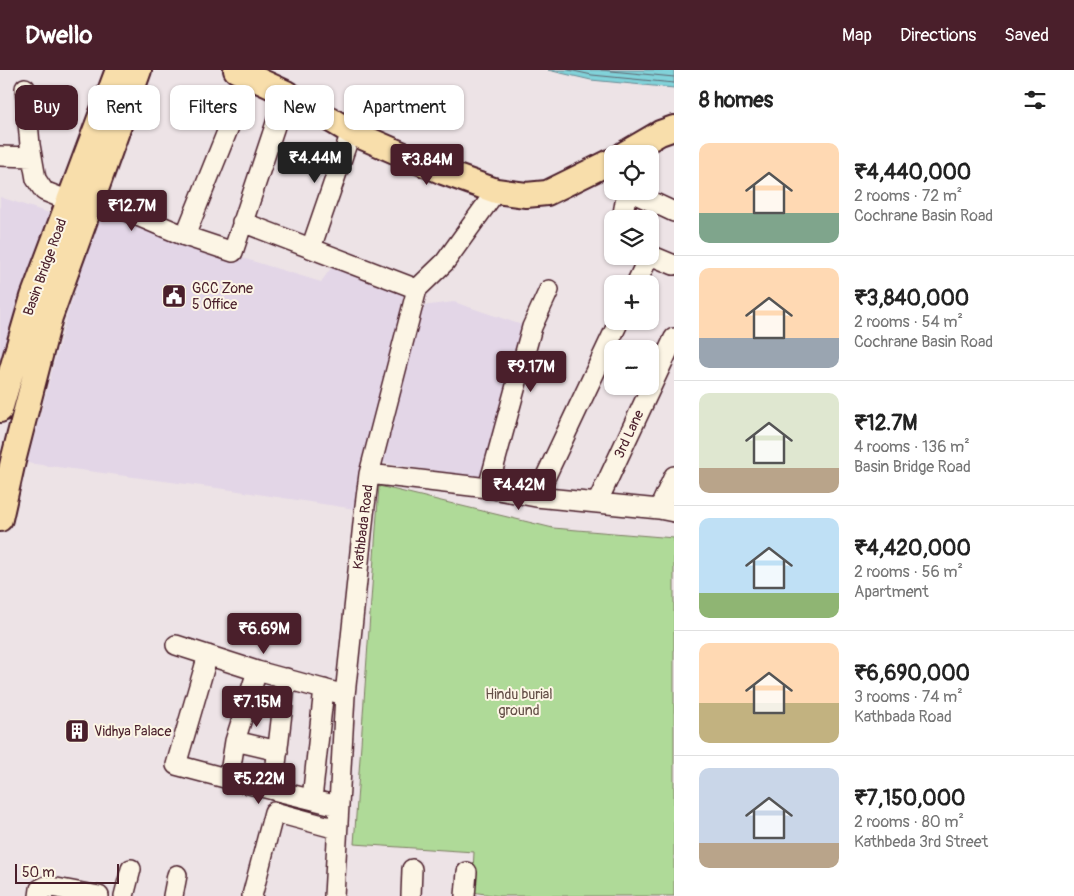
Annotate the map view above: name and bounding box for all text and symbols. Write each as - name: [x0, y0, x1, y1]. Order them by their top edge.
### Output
- text: Dwello: [25, 21, 92, 50]
- text: Map: [842, 24, 872, 47]
- text: Directions: [900, 24, 976, 47]
- text: Saved: [1004, 24, 1049, 47]
- chip: Buy: [15, 85, 78, 130]
- chip: Rent: [88, 85, 160, 130]
- chip: Filters: [170, 85, 255, 130]
- chip: New: [265, 85, 334, 130]
- chip: Apartment: [344, 85, 464, 130]
- icon: filters: [1021, 86, 1049, 114]
- text: 8 homes: [699, 87, 773, 114]
- pin: ₹4.44M: [274, 142, 356, 184]
- pin: ₹3.84M: [386, 144, 468, 186]
- map controls: [604, 145, 659, 395]
- button: locate: [604, 145, 659, 200]
- text: ₹4.44M: [289, 148, 341, 168]
- text: ₹3.84M: [402, 150, 452, 170]
- text: ₹4,440,000: [854, 159, 971, 186]
- icon: home: [739, 163, 799, 223]
- text: 2 rooms · 72 m²: [854, 186, 962, 206]
- pin: ₹12.7M: [91, 190, 173, 232]
- text: ₹12.7M: [108, 196, 156, 216]
- text: Cochrane Basin Road: [854, 206, 993, 226]
- button: layers: [604, 210, 659, 265]
- street label: Basin Bridge Road: [20, 216, 71, 318]
- button: +: [604, 275, 659, 330]
- place label: GCC Zone 5 Office: [192, 280, 253, 313]
- public building icon: GCC Zone 5 Office: [161, 283, 187, 309]
- text: ₹3,840,000: [854, 285, 969, 312]
- icon: home: [739, 288, 799, 348]
- text: 2 rooms · 54 m²: [854, 312, 963, 332]
- text: Cochrane Basin Road: [854, 332, 993, 352]
- button: −: [604, 340, 659, 395]
- pin: ₹9.17M: [490, 350, 572, 393]
- text: ₹9.17M: [507, 357, 555, 377]
- street label: 3rd Lane: [610, 407, 648, 461]
- text: ₹12.7M: [854, 410, 917, 437]
- icon: home: [739, 413, 799, 473]
- text: 4 rooms · 136 m²: [854, 437, 970, 457]
- text: Basin Bridge Road: [854, 457, 971, 477]
- pin: ₹4.42M: [478, 468, 560, 511]
- text: ₹4.42M: [493, 475, 545, 495]
- street label: Kathbada Road: [349, 483, 377, 570]
- text: ₹4,420,000: [854, 535, 971, 562]
- icon: home: [739, 538, 799, 598]
- text: 2 rooms · 56 m²: [854, 562, 963, 582]
- text: Apartment: [854, 582, 929, 602]
- pin: ₹6.69M: [223, 612, 305, 655]
- text: ₹6.69M: [238, 619, 290, 639]
- text: ₹6,690,000: [854, 660, 970, 687]
- icon: home: [739, 663, 799, 723]
- pin: ₹7.15M: [216, 686, 298, 728]
- park label: Hindu burial ground: [485, 686, 553, 719]
- text: 3 rooms · 74 m²: [854, 687, 963, 707]
- text: ₹7.15M: [233, 692, 281, 712]
- text: Kathbada Road: [854, 707, 952, 727]
- building icon: Vidhya Palace: [64, 718, 90, 744]
- place label: Vidhya Palace: [94, 723, 171, 740]
- pin: ₹5.22M: [218, 762, 300, 805]
- text: ₹5.22M: [233, 769, 285, 789]
- text: ₹7,150,000: [854, 785, 965, 812]
- icon: home: [739, 788, 799, 848]
- text: 2 rooms · 80 m²: [854, 812, 964, 832]
- text: Kathbeda 3rd Street: [854, 832, 988, 852]
- scale bar: [15, 861, 119, 884]
- text: 50 m: [22, 864, 55, 881]

